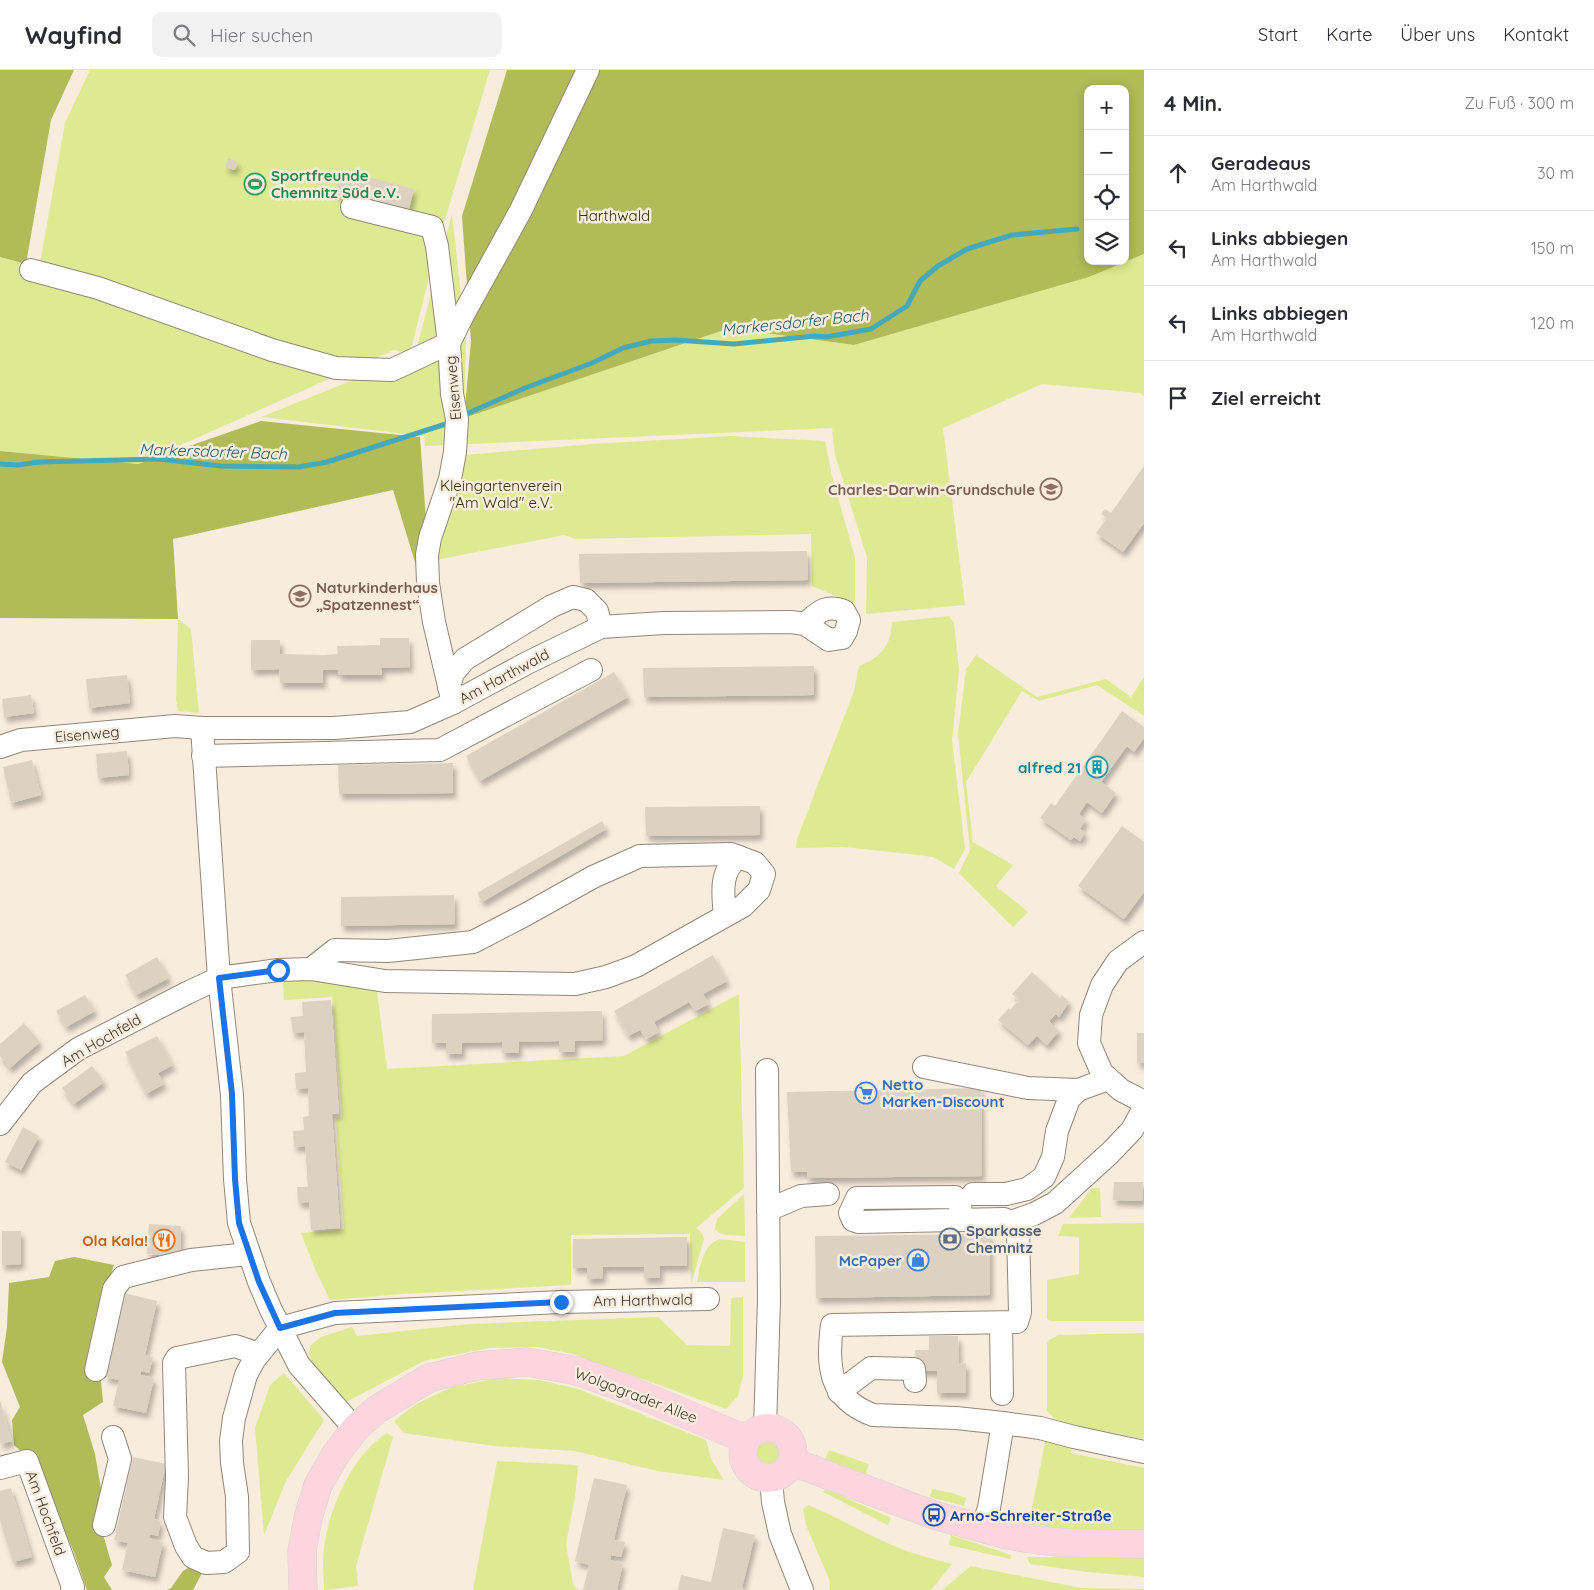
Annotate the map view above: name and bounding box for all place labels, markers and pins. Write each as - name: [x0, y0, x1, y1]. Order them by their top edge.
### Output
- place label: Sportfreunde Chemnitz Süd e.V.: [271, 166, 400, 202]
- sports icon: Sportfreunde Chemnitz Süd e.V.: [243, 172, 267, 196]
- school or university icon: Charles-Darwin-Grundschule: [1039, 477, 1063, 501]
- place label: Charles-Darwin-Grundschule: [828, 480, 1035, 499]
- place label: Naturkinderhaus „Spatzennest“: [316, 578, 438, 614]
- school or university icon: Naturkinderhaus „Spatzennest“: [288, 584, 312, 608]
- building icon: alfred 21: [1085, 755, 1109, 779]
- place label: alfred 21: [1018, 758, 1081, 777]
- place label: Netto Marken-Discount: [882, 1075, 1005, 1111]
- supermarket icon: Netto Marken-Discount: [854, 1081, 878, 1105]
- place label: Sparkasse Chemnitz: [966, 1221, 1042, 1257]
- bank icon: Sparkasse Chemnitz: [938, 1227, 962, 1251]
- restaurant icon: Ola Kala!: [152, 1228, 176, 1252]
- place label: Ola Kala!: [82, 1231, 148, 1250]
- shop icon: McPaper: [906, 1248, 930, 1272]
- place label: McPaper: [839, 1251, 902, 1270]
- bus stop icon: Arno-Schreiter-Straße: [922, 1503, 946, 1527]
- place label: Arno-Schreiter-Straße: [950, 1506, 1112, 1525]

